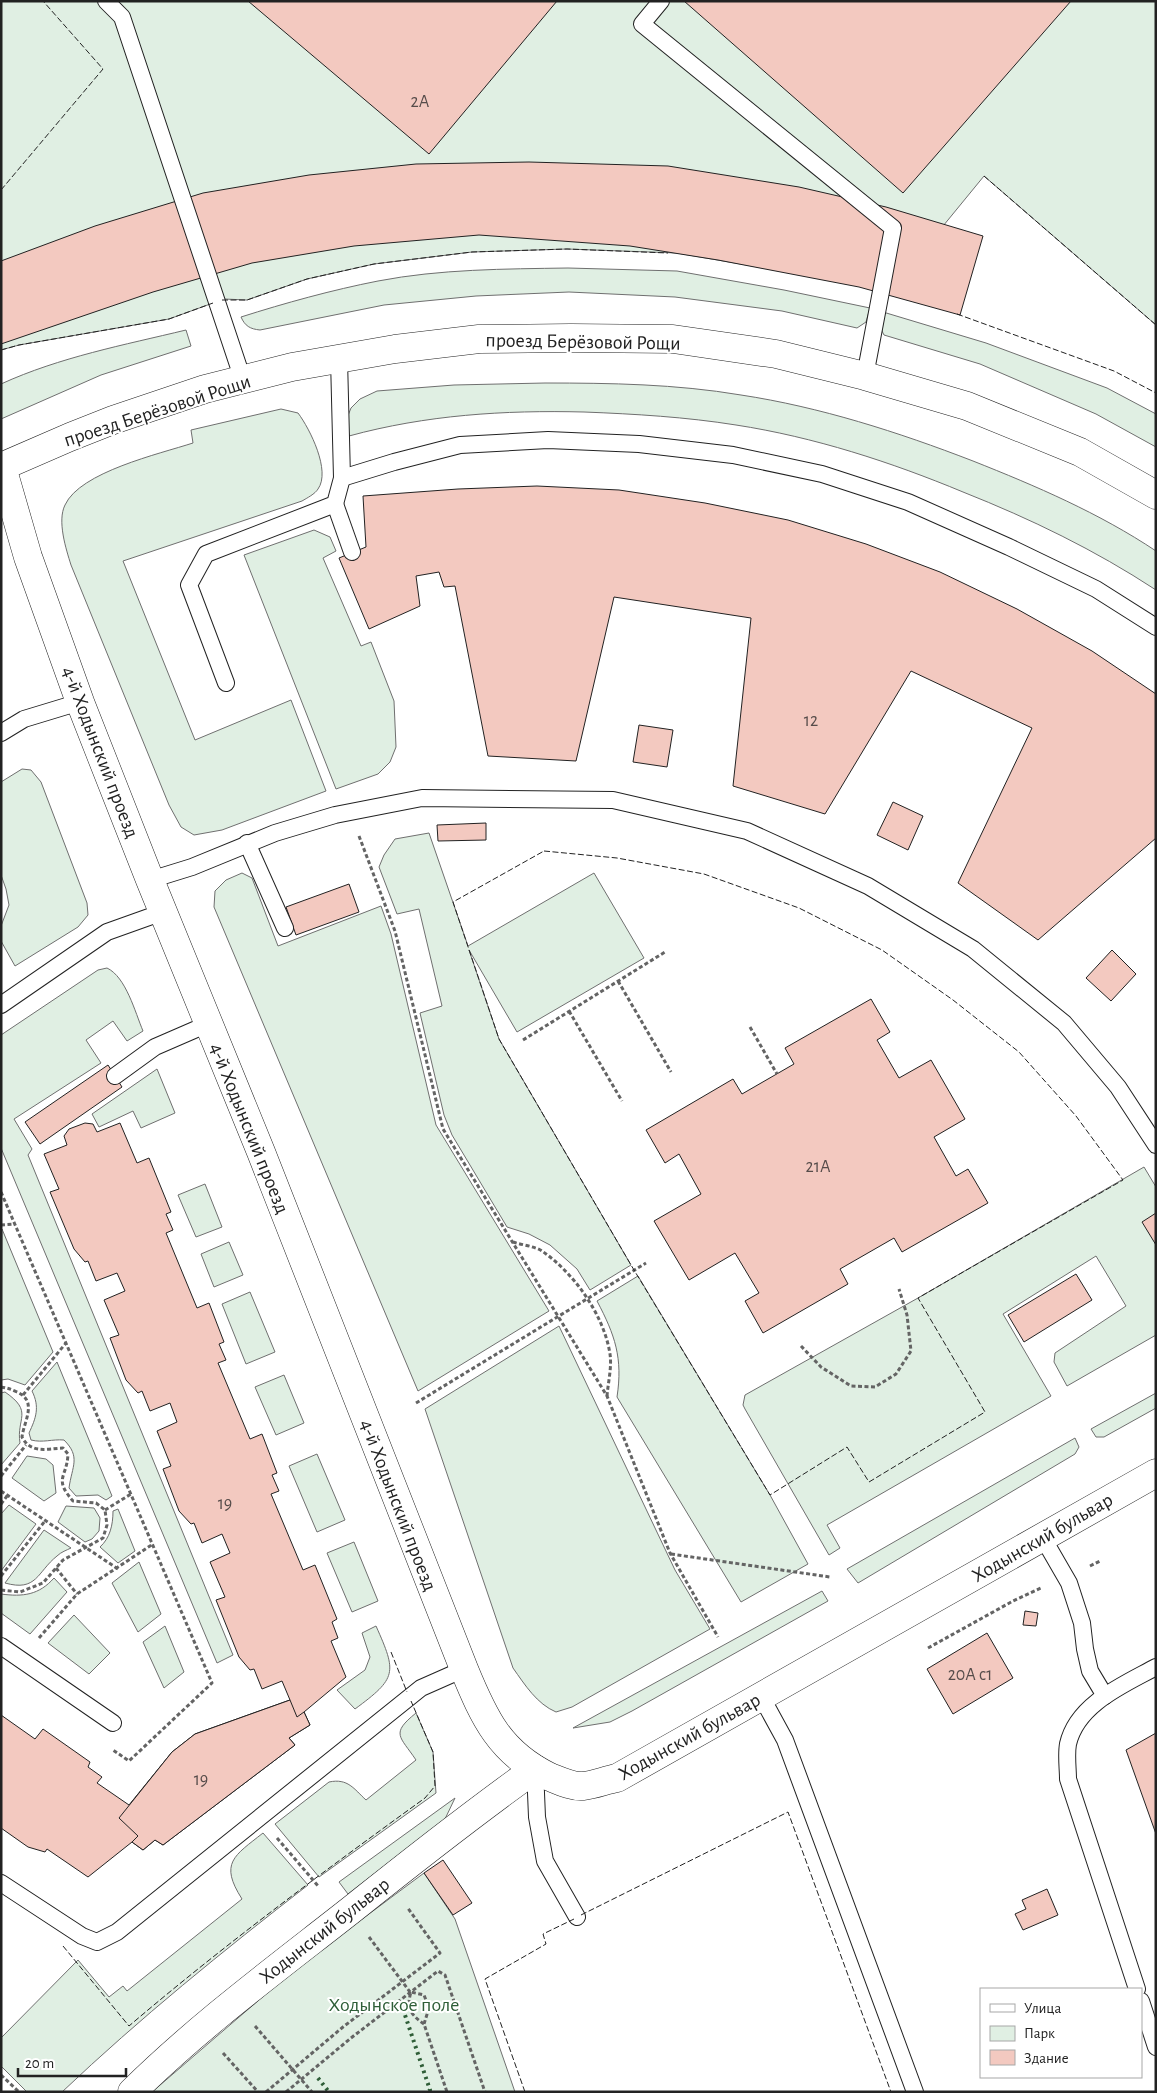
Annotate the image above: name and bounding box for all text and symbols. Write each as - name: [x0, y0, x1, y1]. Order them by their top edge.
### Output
- house number: 2А: [411, 93, 430, 111]
- street label: проезд Берёзовой Рощи: [485, 330, 681, 354]
- street label: проезд Берёзовой Рощи: [61, 371, 253, 451]
- street label: 4-й Ходынский проезд: [58, 664, 142, 841]
- house number: 12: [804, 712, 818, 730]
- street label: 4-й Ходынский проезд: [206, 1040, 292, 1217]
- house number: 21А: [806, 1158, 831, 1176]
- street label: 4-й Ходынский проезд: [356, 1417, 440, 1594]
- street label: Ходынский бульвар: [969, 1489, 1116, 1586]
- house number: 19: [218, 1495, 232, 1513]
- house number: 20А с1: [948, 1666, 992, 1684]
- street label: Ходынский бульвар: [615, 1690, 764, 1784]
- house number: 19: [194, 1771, 208, 1789]
- street label: Ходынский бульвар: [256, 1874, 393, 1988]
- legend: [980, 1988, 1142, 2078]
- park label: Ходынское поле: [329, 1995, 459, 2015]
- text: Улица: [1024, 2001, 1061, 2016]
- text: Парк: [1024, 2026, 1055, 2041]
- scale bar: [18, 2046, 125, 2078]
- text: Здание: [1024, 2051, 1069, 2066]
- text: 20 m: [25, 2056, 54, 2071]

